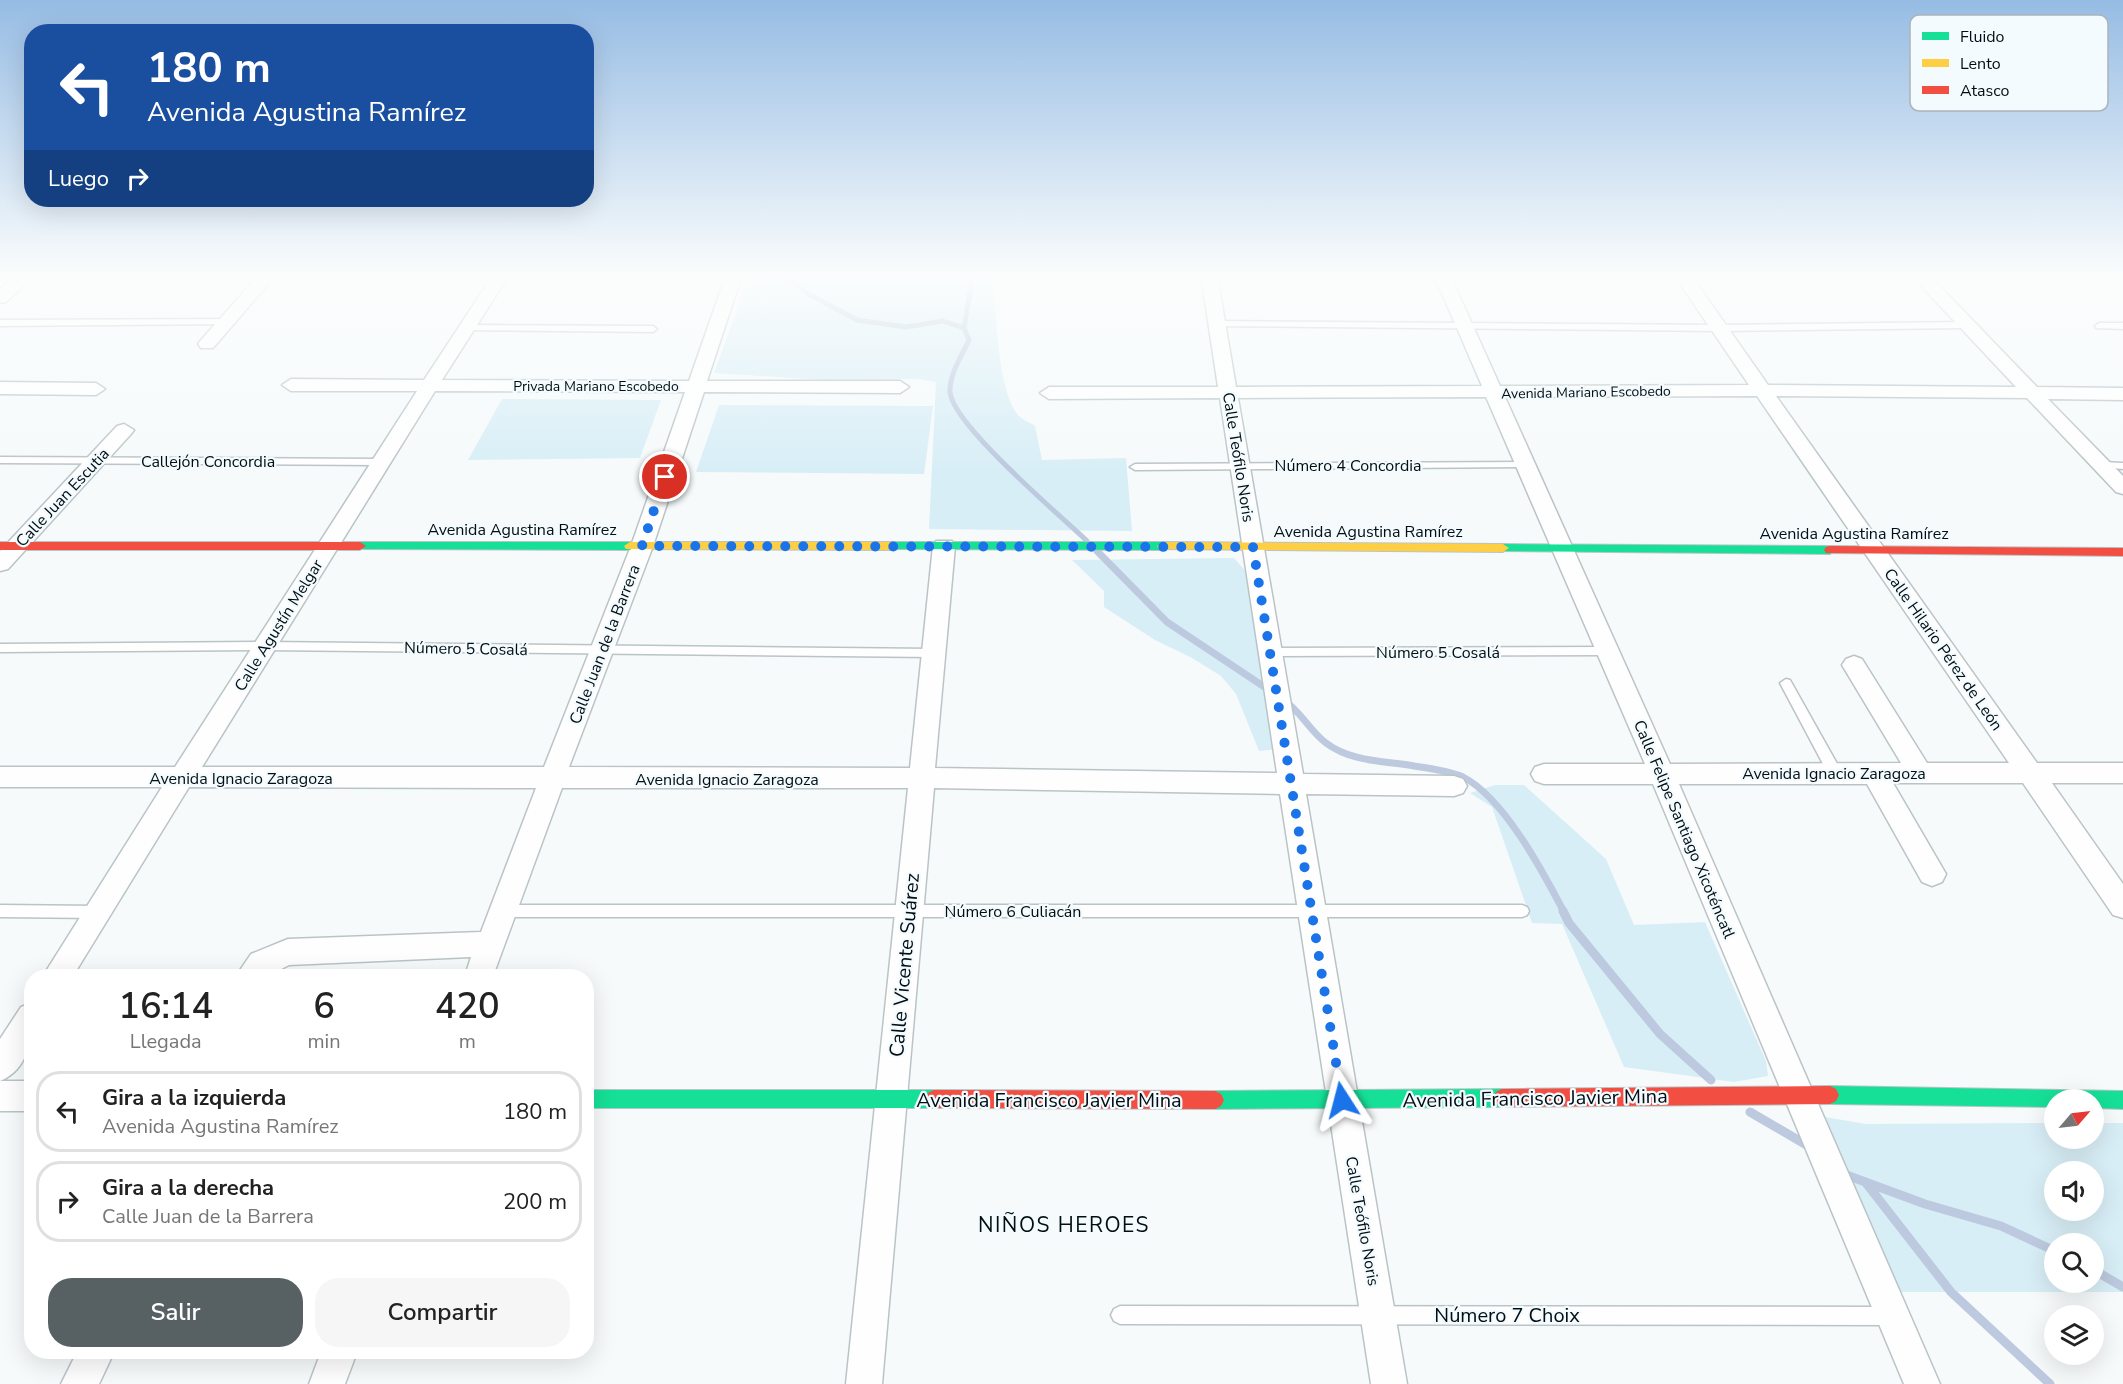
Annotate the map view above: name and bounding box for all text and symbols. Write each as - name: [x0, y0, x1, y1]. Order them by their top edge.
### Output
- legend: [1910, 15, 2108, 111]
- text: Fluido: [1960, 26, 2005, 48]
- text: 180 m: [147, 40, 271, 97]
- icon: left: [48, 48, 126, 126]
- text: Lento: [1960, 53, 2001, 75]
- text: Atasco: [1960, 80, 2009, 102]
- text: Avenida Agustina Ramírez: [147, 94, 466, 131]
- icon: right: [121, 162, 154, 195]
- text: Luego: [48, 164, 109, 194]
- street label: Privada Mariano Escobedo: [513, 377, 679, 396]
- street label: Avenida Mariano Escobedo: [1501, 382, 1671, 403]
- street label: Calle Teófilo Noris: [1217, 391, 1259, 524]
- street label: Calle Juan Escutia: [11, 443, 114, 552]
- street label: Callejón Concordia: [141, 451, 275, 473]
- pin: [639, 451, 690, 502]
- street label: Número 4 Concordia: [1275, 455, 1421, 477]
- icon: arrive: [648, 460, 681, 493]
- street label: Avenida Agustina Ramírez: [427, 519, 617, 541]
- street label: Avenida Agustina Ramírez: [1273, 521, 1463, 543]
- street label: Avenida Agustina Ramírez: [1759, 523, 1949, 545]
- street label: Calle Agustín Melgar: [229, 555, 328, 696]
- street label: Calle Juan de la Barrera: [564, 561, 646, 727]
- street label: Calle Hilario Pérez de León: [1879, 564, 2008, 735]
- street label: Número 5 Cosalá: [404, 637, 528, 661]
- street label: Número 5 Cosalá: [1376, 642, 1500, 664]
- street label: Calle Felipe Santiago Xicoténcatl: [1628, 717, 1740, 942]
- street label: Avenida Ignacio Zaragoza: [1742, 763, 1926, 785]
- street label: Avenida Ignacio Zaragoza: [149, 768, 333, 790]
- street label: Avenida Ignacio Zaragoza: [635, 769, 819, 791]
- street label: Calle Vicente Suárez: [883, 872, 926, 1058]
- street label: Número 6 Culiacán: [945, 901, 1081, 923]
- text: 16:14: [118, 982, 213, 1031]
- text: 6: [313, 982, 335, 1031]
- text: 420: [435, 982, 500, 1031]
- text: Llegada: [130, 1028, 202, 1055]
- text: min: [308, 1028, 341, 1055]
- text: m: [459, 1028, 476, 1055]
- position arrow: [1310, 1068, 1374, 1132]
- text: Gira a la izquierda: [102, 1083, 286, 1113]
- street label: Avenida Francisco Javier Mina: [1402, 1083, 1668, 1114]
- street label: Avenida Francisco Javier Mina: [916, 1087, 1182, 1114]
- north arrow: [2044, 1089, 2104, 1149]
- map controls: [2044, 1089, 2104, 1365]
- icon: left: [51, 1095, 84, 1128]
- text: 180 m: [503, 1097, 567, 1127]
- text: Avenida Agustina Ramírez: [102, 1113, 339, 1140]
- street label: Calle Teófilo Noris: [1340, 1155, 1384, 1288]
- button: sound: [2044, 1161, 2104, 1221]
- text: Gira a la derecha: [102, 1173, 274, 1203]
- icon: right: [51, 1185, 84, 1218]
- text: 200 m: [503, 1187, 567, 1217]
- text: Calle Juan de la Barrera: [102, 1203, 314, 1230]
- district label: NIÑOS HEROES: [978, 1211, 1150, 1239]
- button: search: [2044, 1233, 2104, 1293]
- button: Salir: [48, 1278, 303, 1347]
- button: Compartir: [315, 1278, 570, 1347]
- street label: Número 7 Choix: [1434, 1302, 1580, 1329]
- button: layers: [2044, 1305, 2104, 1365]

